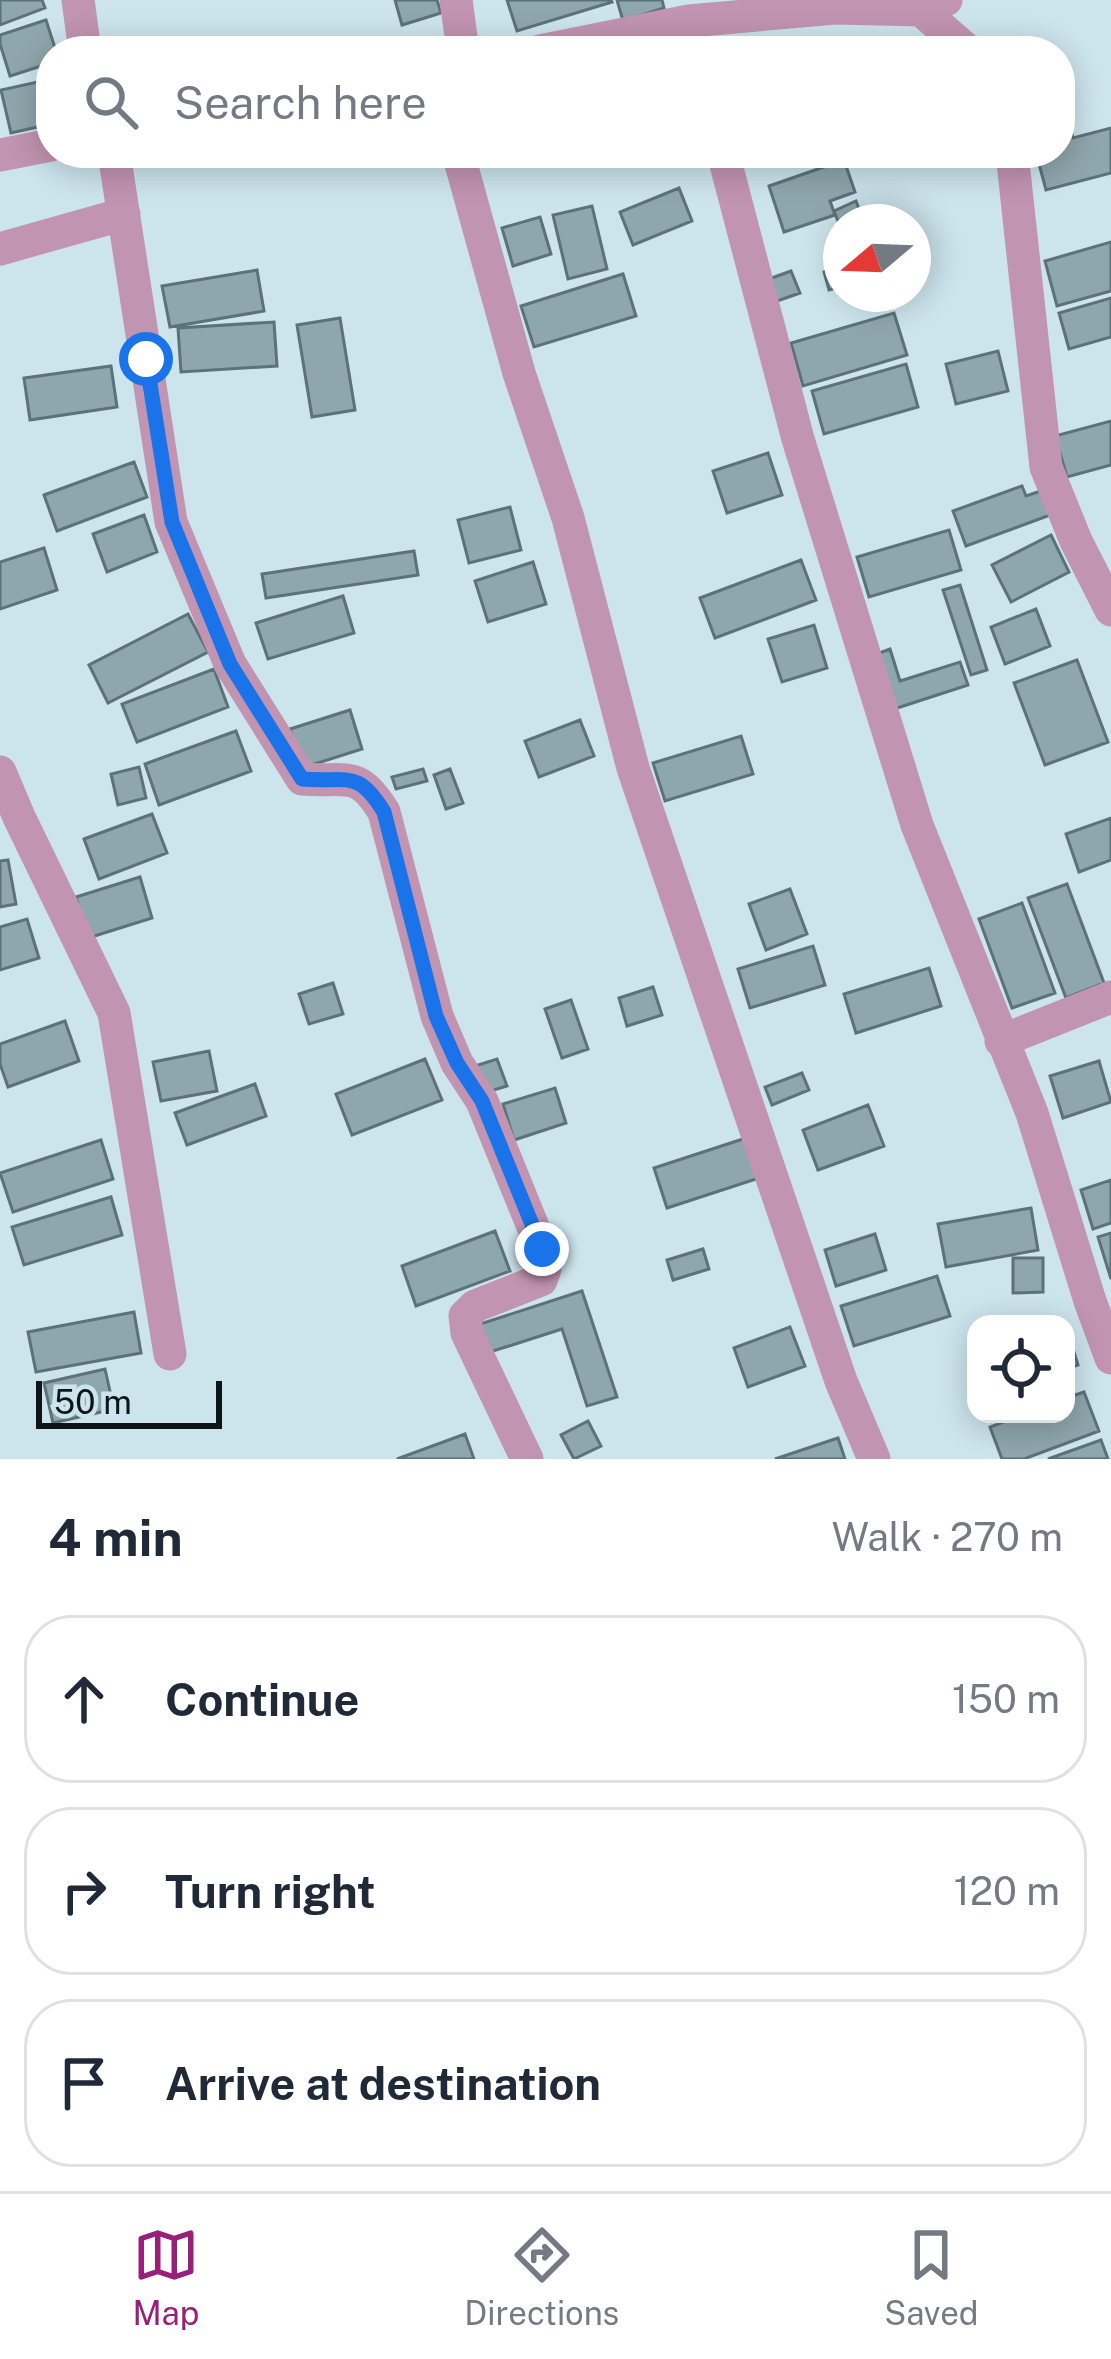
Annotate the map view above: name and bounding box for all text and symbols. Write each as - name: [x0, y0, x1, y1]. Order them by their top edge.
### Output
- search box: [36, 36, 1075, 168]
- icon: search: [78, 69, 144, 135]
- text: Search here: [174, 76, 427, 129]
- north arrow: [823, 204, 931, 312]
- route start: [119, 332, 173, 386]
- route end: [515, 1222, 569, 1276]
- map controls: [967, 1315, 1075, 1423]
- button: locate: [967, 1315, 1075, 1423]
- scale bar: [36, 1375, 222, 1428]
- text: 50 m: [54, 1383, 132, 1421]
- text: 4 min: [48, 1508, 183, 1567]
- text: Walk · 270 m: [832, 1514, 1063, 1560]
- icon: ahead: [51, 1666, 117, 1732]
- text: Continue: [165, 1673, 359, 1726]
- text: 150 m: [952, 1676, 1060, 1722]
- icon: right: [51, 1858, 117, 1924]
- text: Turn right: [165, 1865, 376, 1918]
- text: 120 m: [954, 1868, 1060, 1914]
- icon: arrive: [51, 2050, 117, 2116]
- text: Arrive at destination: [165, 2057, 601, 2110]
- tab: Map: [132, 2222, 199, 2332]
- tab: Directions: [464, 2222, 619, 2332]
- tab: Saved: [884, 2222, 979, 2332]

